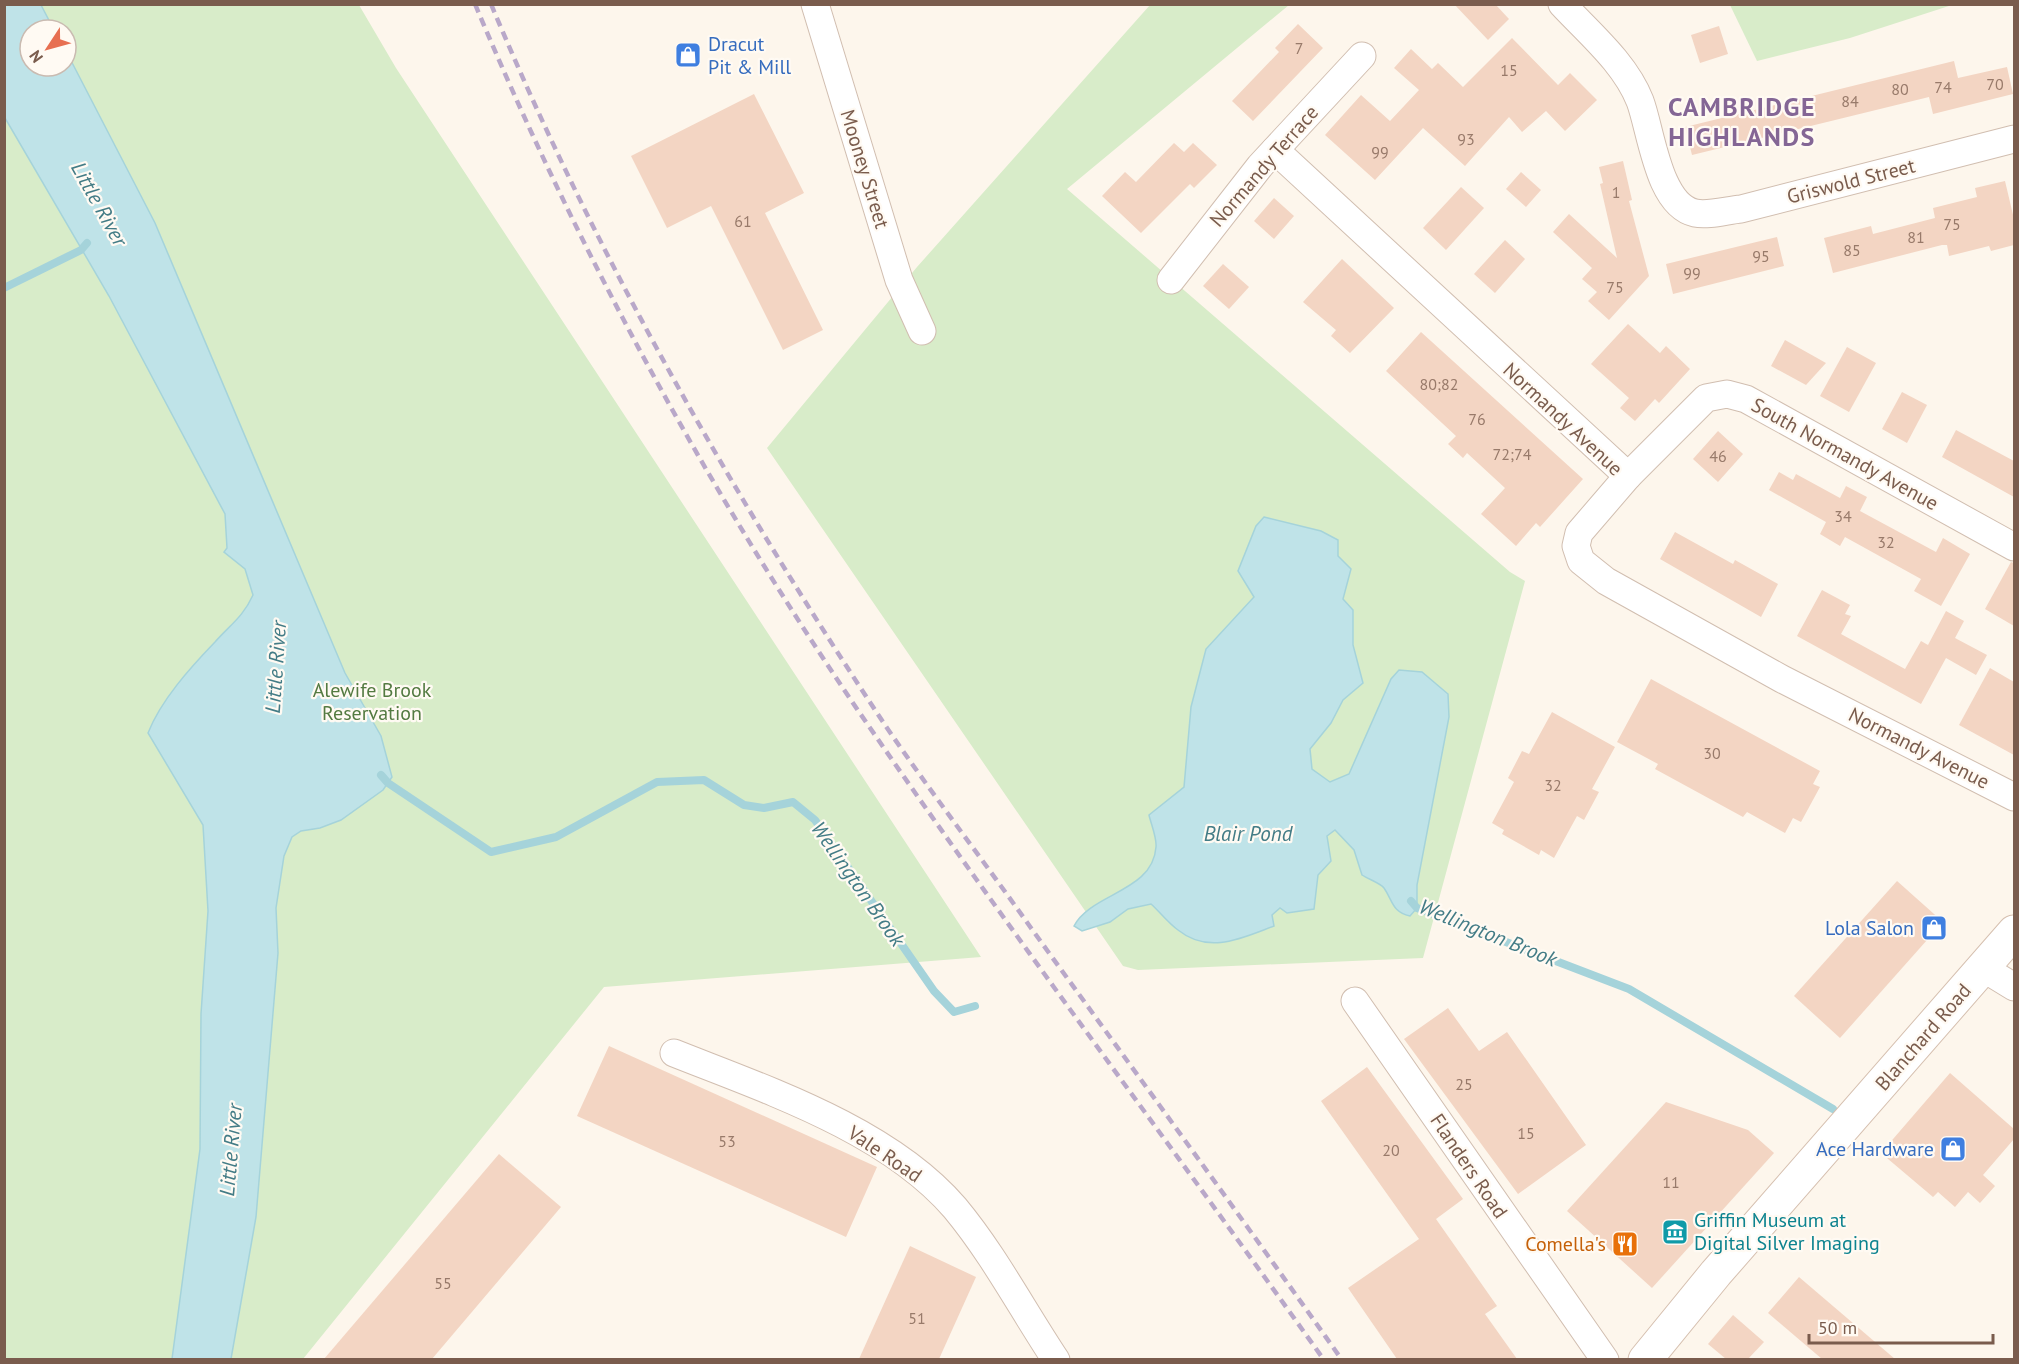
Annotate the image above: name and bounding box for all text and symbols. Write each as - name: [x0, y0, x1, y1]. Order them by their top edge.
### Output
- north arrow: [18, 18, 78, 78]
- place label: Dracut Pit & Mill: [708, 31, 791, 80]
- house number: 7: [1295, 38, 1303, 58]
- shop icon: Dracut Pit & Mill: [673, 40, 703, 70]
- text: N: [25, 47, 47, 67]
- house number: 15: [1500, 60, 1518, 80]
- house number: 70: [1986, 74, 2004, 94]
- house number: 74: [1934, 77, 1952, 97]
- house number: 80: [1891, 79, 1909, 99]
- district label: CAMBRIDGE HIGHLANDS: [1668, 90, 1816, 153]
- house number: 84: [1841, 91, 1859, 111]
- street label: Normandy Terrace: [1204, 100, 1324, 232]
- street label: Mooney Street: [835, 106, 895, 232]
- house number: 93: [1457, 129, 1475, 149]
- house number: 99: [1371, 142, 1389, 162]
- street label: Griswold Street: [1784, 152, 1918, 209]
- water label: Little River: [65, 157, 135, 253]
- house number: 1: [1612, 182, 1620, 202]
- house number: 61: [734, 211, 752, 231]
- house number: 75: [1943, 214, 1961, 234]
- house number: 81: [1907, 227, 1925, 247]
- house number: 85: [1843, 240, 1861, 260]
- house number: 95: [1752, 246, 1770, 266]
- house number: 99: [1683, 263, 1701, 283]
- house number: 75: [1606, 277, 1624, 297]
- street label: Normandy Avenue: [1498, 357, 1628, 481]
- house number: 80;82: [1420, 374, 1458, 394]
- street label: South Normandy Avenue: [1747, 392, 1943, 516]
- house number: 76: [1468, 409, 1486, 429]
- house number: 72;74: [1493, 444, 1532, 464]
- house number: 46: [1709, 446, 1727, 466]
- house number: 34: [1834, 506, 1852, 526]
- house number: 32: [1877, 532, 1895, 552]
- water label: Little River: [259, 618, 292, 714]
- park label: Alewife Brook Reservation: [313, 677, 432, 726]
- street label: Normandy Avenue: [1844, 701, 1994, 795]
- house number: 30: [1703, 743, 1721, 763]
- house number: 32: [1544, 775, 1562, 795]
- water label: Wellington Brook: [805, 816, 912, 953]
- water label: Blair Pond: [1204, 820, 1294, 847]
- water label: Wellington Brook: [1415, 893, 1563, 973]
- shop icon: Lola Salon: [1919, 913, 1949, 943]
- place label: Lola Salon: [1825, 915, 1914, 941]
- street label: Blanchard Road: [1869, 978, 1977, 1096]
- house number: 25: [1455, 1074, 1473, 1094]
- water label: Little River: [213, 1101, 248, 1197]
- street label: Flanders Road: [1424, 1109, 1514, 1223]
- street label: Vale Road: [842, 1119, 927, 1188]
- house number: 15: [1517, 1123, 1535, 1143]
- house number: 53: [718, 1131, 736, 1151]
- shop icon: Ace Hardware: [1938, 1134, 1968, 1164]
- place label: Ace Hardware: [1816, 1136, 1934, 1162]
- house number: 20: [1382, 1140, 1400, 1160]
- house number: 11: [1662, 1172, 1680, 1192]
- place label: Griffin Museum at Digital Silver Imaging: [1694, 1207, 1880, 1256]
- museum icon: Griffin Museum at Digital Silver Imaging: [1660, 1217, 1690, 1247]
- restaurant icon: Comella's: [1610, 1229, 1640, 1259]
- place label: Comella's: [1525, 1231, 1606, 1257]
- house number: 55: [434, 1273, 452, 1293]
- scale bar: [1809, 1307, 1994, 1345]
- house number: 51: [908, 1308, 926, 1328]
- text: 50 m: [1818, 1316, 1857, 1339]

